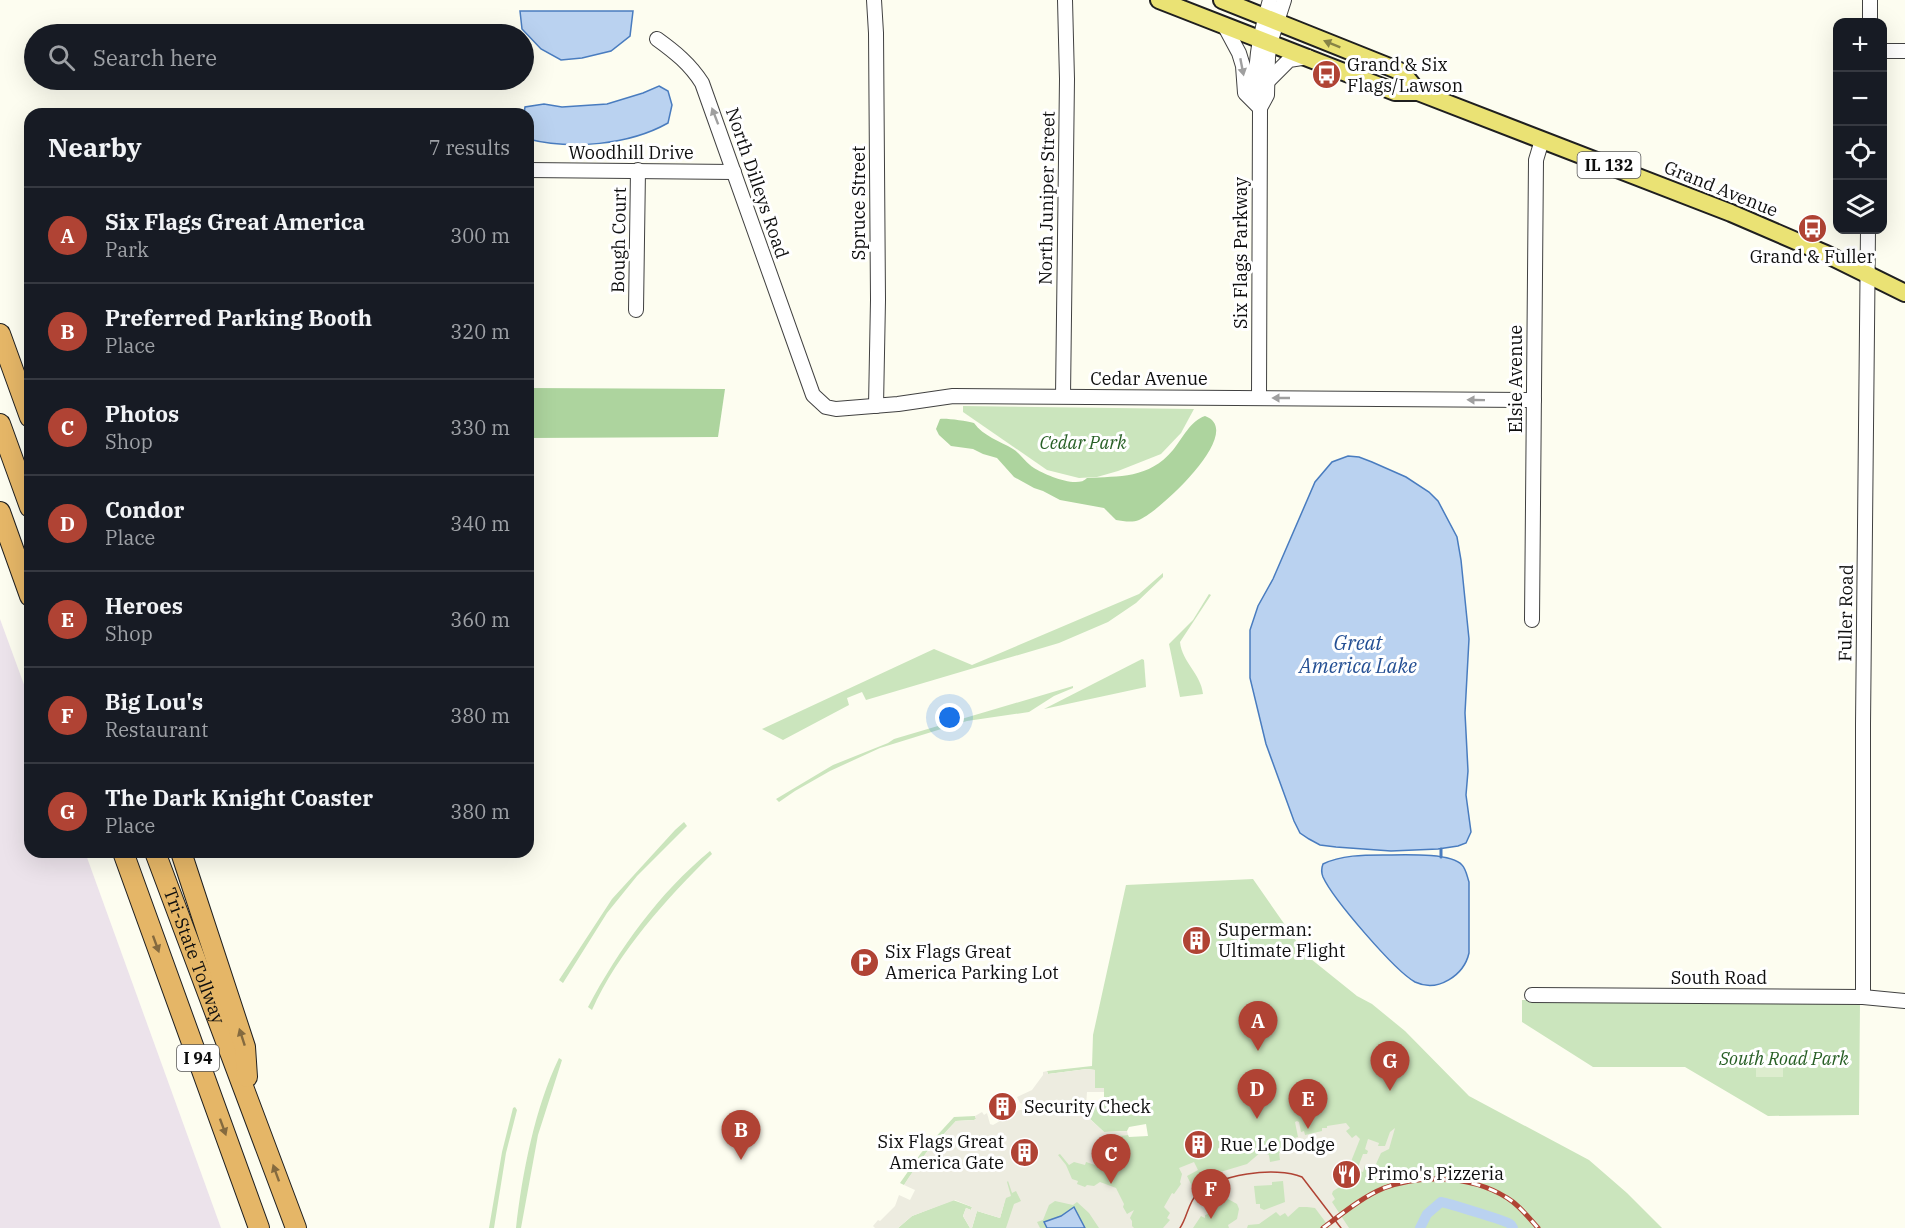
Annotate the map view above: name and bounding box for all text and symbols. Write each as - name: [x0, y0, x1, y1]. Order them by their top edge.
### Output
- map controls: [1833, 18, 1887, 234]
- button: +: [1833, 18, 1887, 72]
- search box: [24, 24, 534, 90]
- one-way arrow: [1323, 39, 1341, 49]
- icon: search: [45, 41, 78, 74]
- text: Search here: [93, 43, 217, 72]
- place label: Grand & Six Flags/Lawson: [1347, 53, 1463, 97]
- one-way arrow: [1238, 58, 1247, 77]
- bus stop icon: Grand & Six Flags/Lawson: [1310, 59, 1342, 91]
- button: −: [1833, 72, 1887, 126]
- street label: North Dilleys Road: [721, 104, 794, 261]
- one-way arrow: [709, 107, 719, 125]
- street label: North Juniper Street: [1033, 111, 1060, 285]
- button: locate: [1833, 126, 1887, 180]
- text: Nearby: [48, 130, 142, 164]
- text: 7 results: [429, 134, 510, 161]
- street label: Woodhill Drive: [568, 141, 694, 164]
- street label: Spruce Street: [847, 146, 870, 260]
- road number: IL 132: [1578, 152, 1640, 178]
- street label: Grand Avenue: [1661, 155, 1781, 222]
- street label: Six Flags Parkway: [1229, 177, 1252, 329]
- button: layers: [1833, 180, 1887, 234]
- street label: Bough Court: [606, 187, 631, 293]
- text: Six Flags Great America: [105, 207, 365, 236]
- bus stop icon: Grand & Fuller: [1796, 212, 1828, 244]
- text: A: [61, 222, 74, 249]
- text: 300 m: [450, 222, 510, 249]
- text: Park: [105, 236, 149, 263]
- place label: Grand & Fuller: [1750, 245, 1874, 268]
- text: Preferred Parking Booth: [105, 303, 372, 332]
- text: B: [60, 318, 75, 345]
- text: 320 m: [450, 318, 510, 345]
- street label: Elsie Avenue: [1504, 325, 1527, 433]
- text: Place: [105, 332, 155, 359]
- street label: Cedar Avenue: [1090, 367, 1208, 390]
- one-way arrow: [1271, 393, 1290, 403]
- one-way arrow: [1466, 395, 1485, 405]
- text: Photos: [105, 399, 179, 428]
- text: C: [61, 414, 74, 441]
- text: 330 m: [450, 414, 510, 441]
- text: Shop: [105, 428, 153, 455]
- park label: Cedar Park: [1039, 431, 1127, 454]
- text: Condor: [105, 495, 184, 524]
- text: D: [60, 510, 75, 537]
- text: 340 m: [450, 510, 510, 537]
- text: Place: [105, 524, 155, 551]
- street label: Fuller Road: [1833, 564, 1858, 662]
- text: Heroes: [105, 591, 183, 620]
- text: E: [61, 606, 74, 633]
- text: 360 m: [450, 606, 510, 633]
- text: Shop: [105, 620, 153, 647]
- water label: Great America Lake: [1297, 629, 1417, 679]
- text: Big Lou's: [105, 687, 203, 716]
- text: F: [61, 702, 74, 729]
- text: 380 m: [450, 702, 510, 729]
- your location: [935, 703, 964, 732]
- text: Restaurant: [105, 716, 208, 743]
- text: The Dark Knight Coaster: [105, 783, 373, 812]
- text: G: [60, 798, 75, 825]
- text: 380 m: [450, 798, 510, 825]
- text: Place: [105, 812, 155, 839]
- street label: Tri-State Tollway: [158, 884, 231, 1027]
- place label: Superman: Ultimate Flight: [1218, 918, 1345, 962]
- building icon: Superman: Ultimate Flight: [1181, 924, 1213, 956]
- one-way arrow: [152, 935, 162, 953]
- place label: Six Flags Great America Parking Lot: [885, 940, 1059, 984]
- parking icon: Six Flags Great America Parking Lot: [848, 946, 880, 978]
- street label: South Road: [1671, 966, 1767, 989]
- pin: A: [1238, 1002, 1278, 1051]
- one-way arrow: [237, 1028, 246, 1046]
- pin: G: [1370, 1042, 1410, 1091]
- road number: I 94: [177, 1045, 219, 1071]
- park label: South Road Park: [1718, 1047, 1849, 1070]
- pin: D: [1238, 1070, 1276, 1119]
- pin: E: [1288, 1080, 1328, 1129]
- building icon: Security Check: [987, 1091, 1019, 1123]
- place label: Security Check: [1024, 1095, 1151, 1118]
- pin: B: [722, 1110, 760, 1160]
- one-way arrow: [219, 1118, 229, 1136]
- building icon: Rue Le Dodge: [1183, 1129, 1215, 1161]
- place label: Six Flags Great America Gate: [878, 1130, 1004, 1174]
- place label: Rue Le Dodge: [1220, 1133, 1335, 1156]
- pin: C: [1092, 1134, 1130, 1184]
- building icon: Six Flags Great America Gate: [1009, 1136, 1041, 1168]
- restaurant icon: Primo's Pizzeria: [1330, 1158, 1362, 1190]
- place label: Primo's Pizzeria: [1367, 1162, 1504, 1185]
- one-way arrow: [270, 1164, 280, 1182]
- pin: F: [1192, 1170, 1230, 1219]

